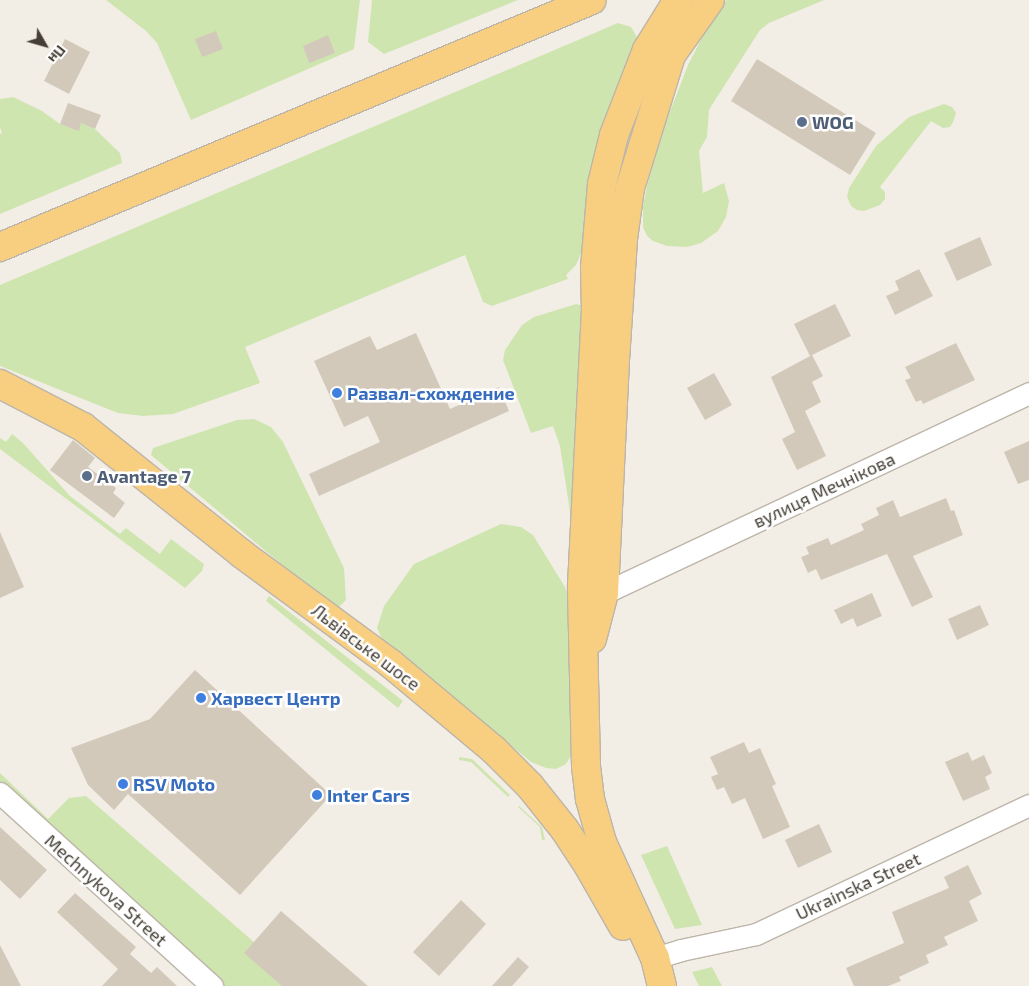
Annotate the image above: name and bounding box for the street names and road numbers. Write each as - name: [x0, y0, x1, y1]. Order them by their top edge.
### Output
- street label: вулиця Мечнікова: [750, 448, 898, 532]
- street label: Львівське шосе: [308, 599, 424, 695]
- street label: Mechnykova Street: [40, 829, 172, 951]
- street label: Ukrainska Street: [792, 848, 924, 924]

